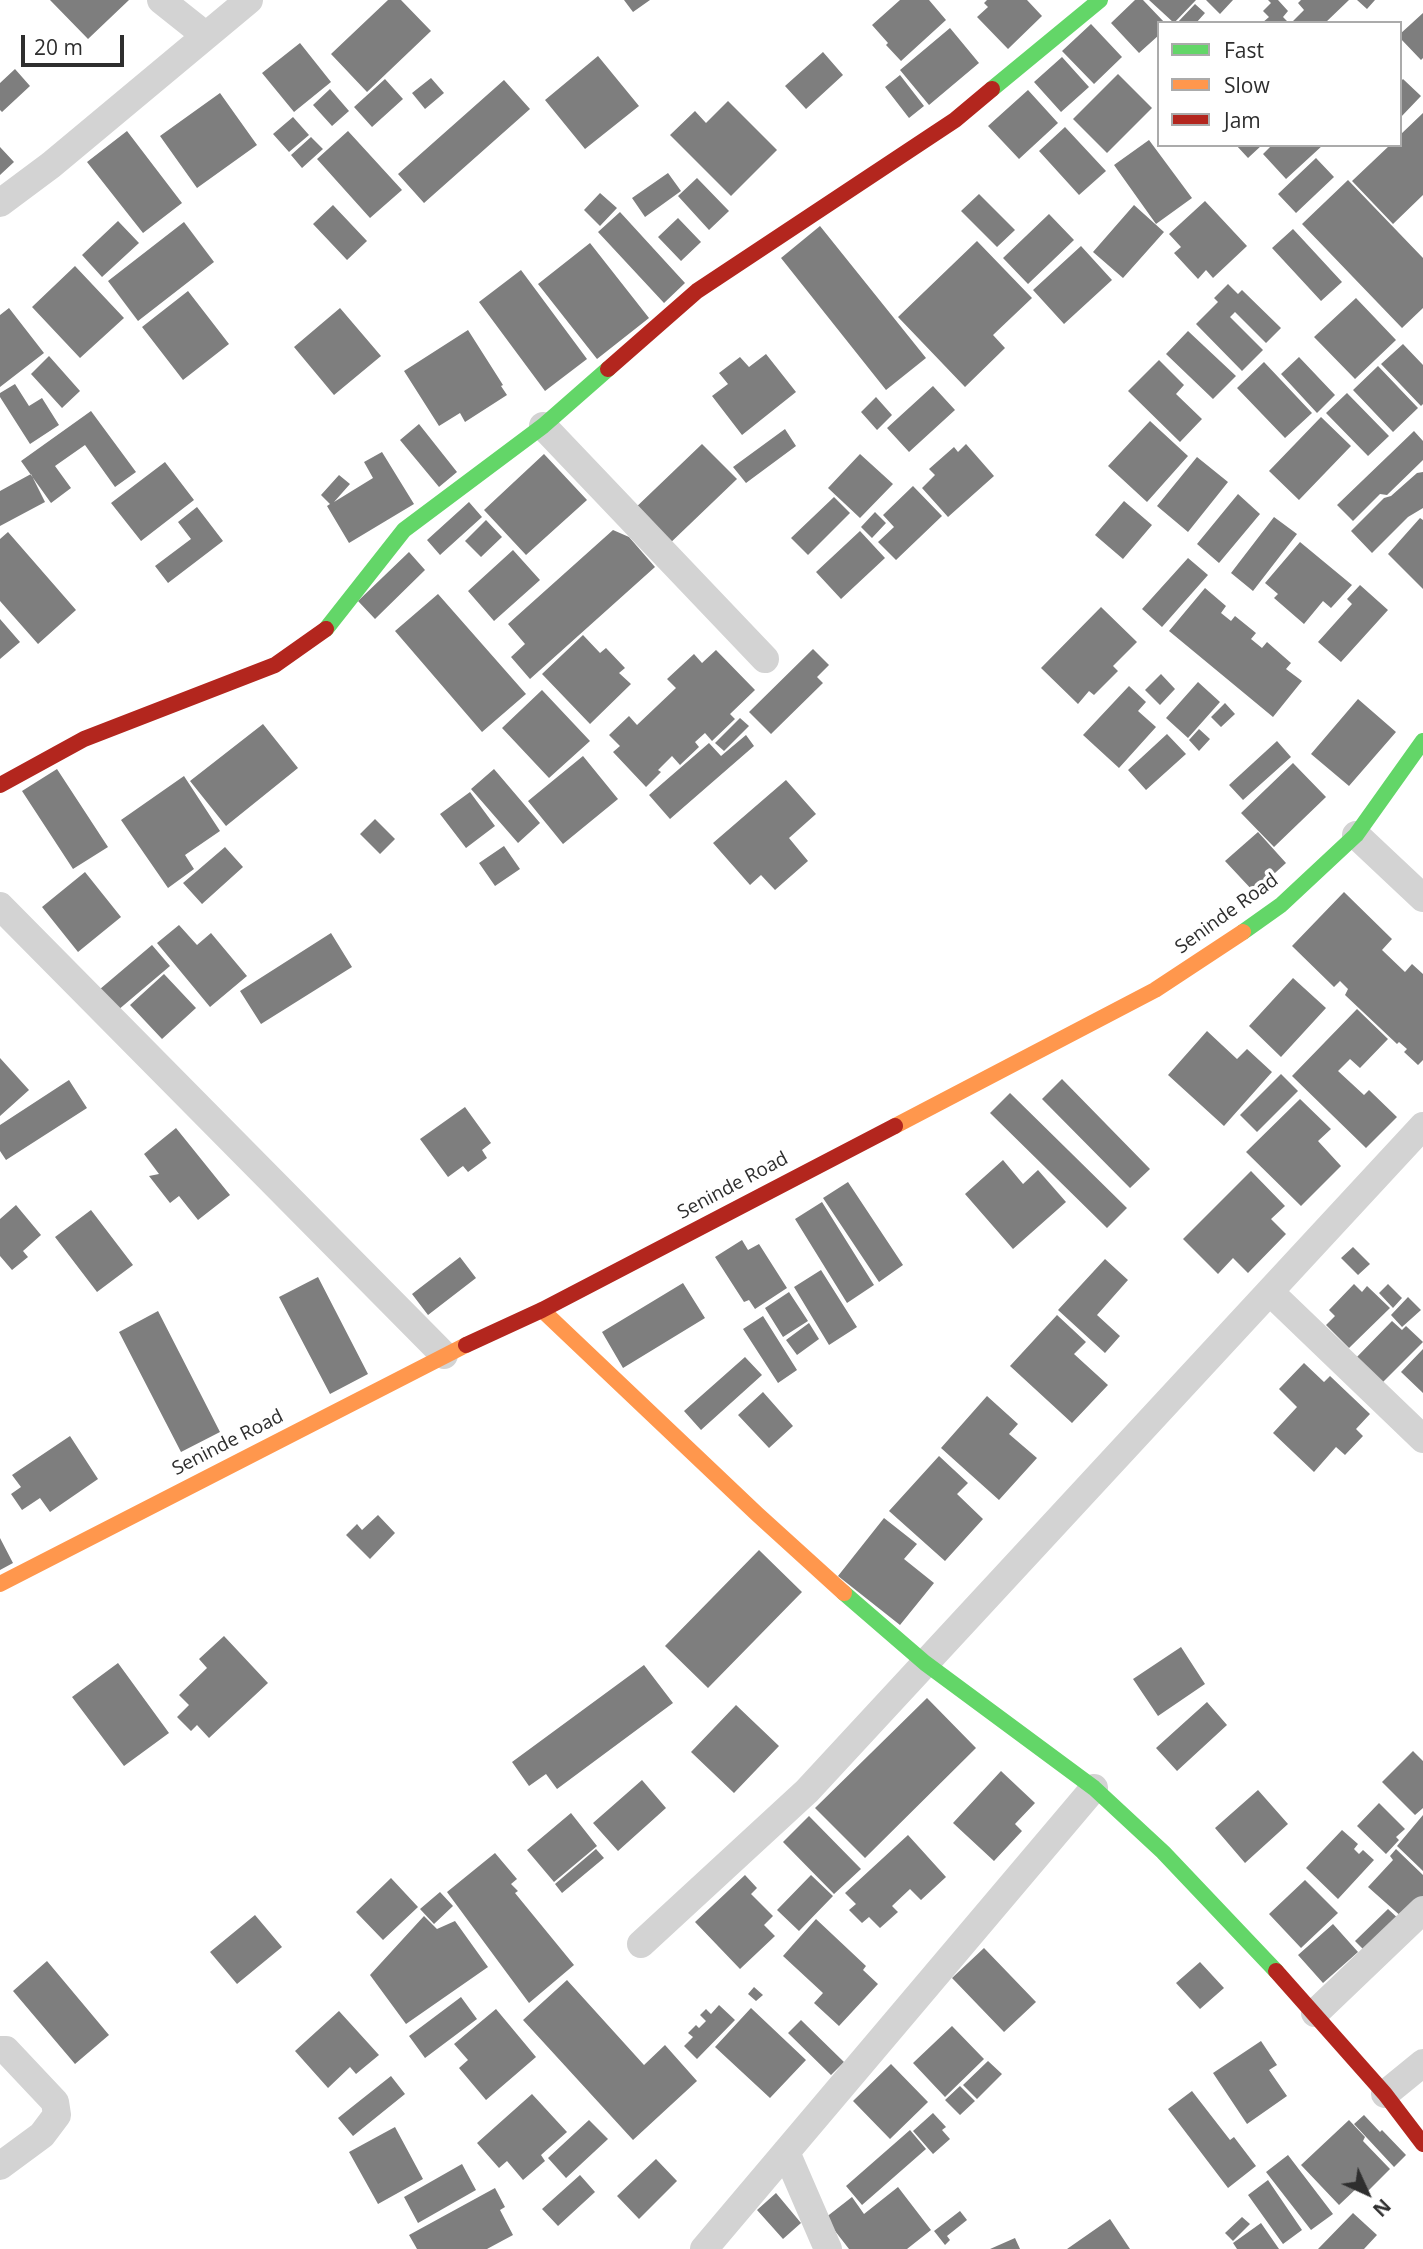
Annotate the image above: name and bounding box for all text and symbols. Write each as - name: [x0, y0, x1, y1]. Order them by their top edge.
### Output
- scale bar: [24, 21, 128, 65]
- legend: [1157, 21, 1402, 147]
- text: 20 m: [34, 33, 83, 61]
- text: Fast: [1224, 36, 1264, 64]
- text: Slow: [1224, 71, 1270, 99]
- text: Jam: [1224, 106, 1261, 134]
- street label: Seninde Road: [1171, 869, 1283, 959]
- street label: Seninde Road: [674, 1147, 792, 1225]
- street label: Seninde Road: [169, 1405, 287, 1481]
- north arrow: [1332, 2158, 1402, 2228]
- text: N: [1367, 2193, 1397, 2222]

